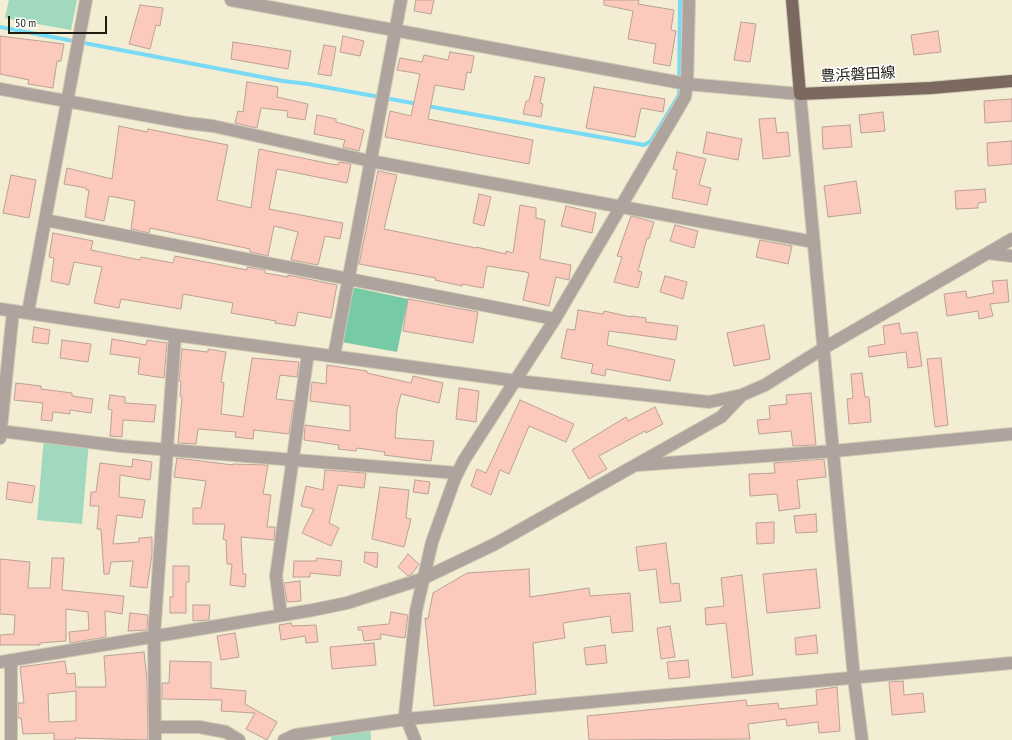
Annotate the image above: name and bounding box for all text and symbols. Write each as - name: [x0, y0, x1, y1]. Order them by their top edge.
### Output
- scale bar: [10, 8, 109, 34]
- text: 50 m: [15, 15, 36, 30]
- street label: 豊浜磐田線: [820, 64, 896, 86]

